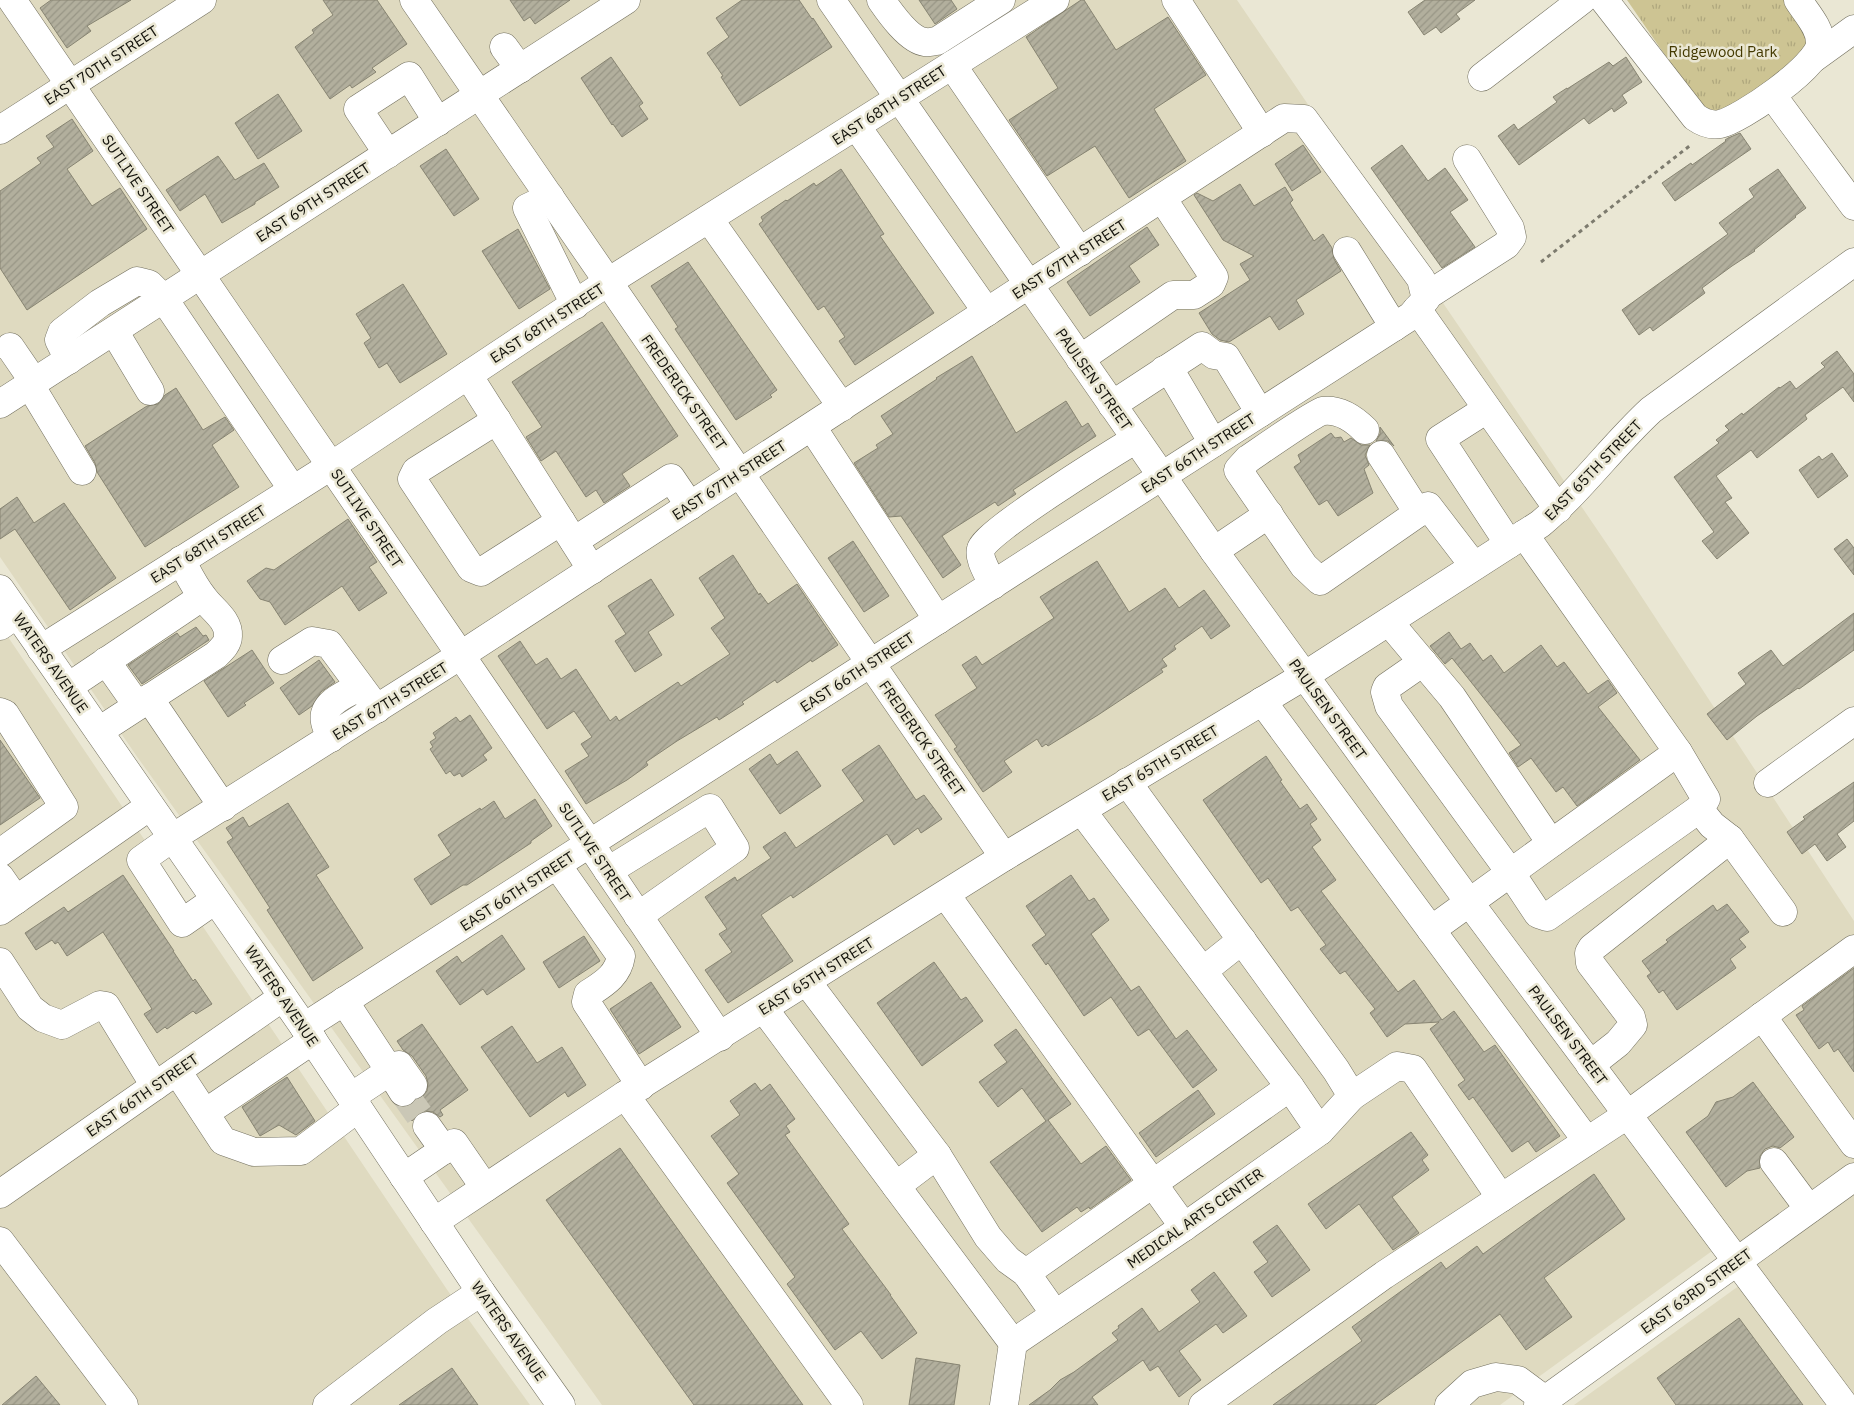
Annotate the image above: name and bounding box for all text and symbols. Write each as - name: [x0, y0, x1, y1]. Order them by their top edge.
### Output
- street label: EAST 70TH STREET: [40, 21, 162, 109]
- park label: Ridgewood Park: [1669, 42, 1778, 61]
- street label: EAST 68TH STREET: [828, 61, 950, 149]
- street label: SUTLIVE STREET: [98, 131, 178, 237]
- street label: EAST 69TH STREET: [252, 158, 374, 246]
- street label: EAST 67TH STREET: [1008, 215, 1130, 303]
- street label: EAST 68TH STREET: [486, 279, 608, 367]
- street label: PAULSEN STREET: [1052, 324, 1136, 434]
- street label: FREDERICK STREET: [637, 331, 731, 454]
- street label: EAST 66TH STREET: [1137, 409, 1259, 497]
- street label: EAST 65TH STREET: [1540, 415, 1646, 524]
- street label: EAST 67TH STREET: [668, 436, 790, 524]
- street label: SUTLIVE STREET: [327, 465, 407, 571]
- street label: EAST 68TH STREET: [147, 501, 270, 587]
- street label: WATERS AVENUE: [10, 609, 92, 717]
- street label: EAST 66TH STREET: [796, 628, 918, 716]
- street label: PAULSEN STREET: [1285, 655, 1371, 763]
- street label: EAST 67TH STREET: [329, 658, 452, 744]
- street label: FREDERICK STREET: [875, 677, 969, 800]
- street label: EAST 65TH STREET: [1098, 721, 1222, 805]
- street label: SUTLIVE STREET: [555, 799, 635, 905]
- street label: EAST 66TH STREET: [456, 847, 578, 935]
- street label: EAST 65TH STREET: [755, 933, 878, 1019]
- street label: WATERS AVENUE: [241, 942, 323, 1050]
- street label: PAULSEN STREET: [1524, 981, 1612, 1089]
- street label: EAST 66TH STREET: [82, 1049, 202, 1141]
- street label: MEDICAL ARTS CENTER: [1123, 1164, 1267, 1272]
- street label: EAST 63RD STREET: [1637, 1244, 1756, 1338]
- street label: WATERS AVENUE: [468, 1277, 550, 1385]

